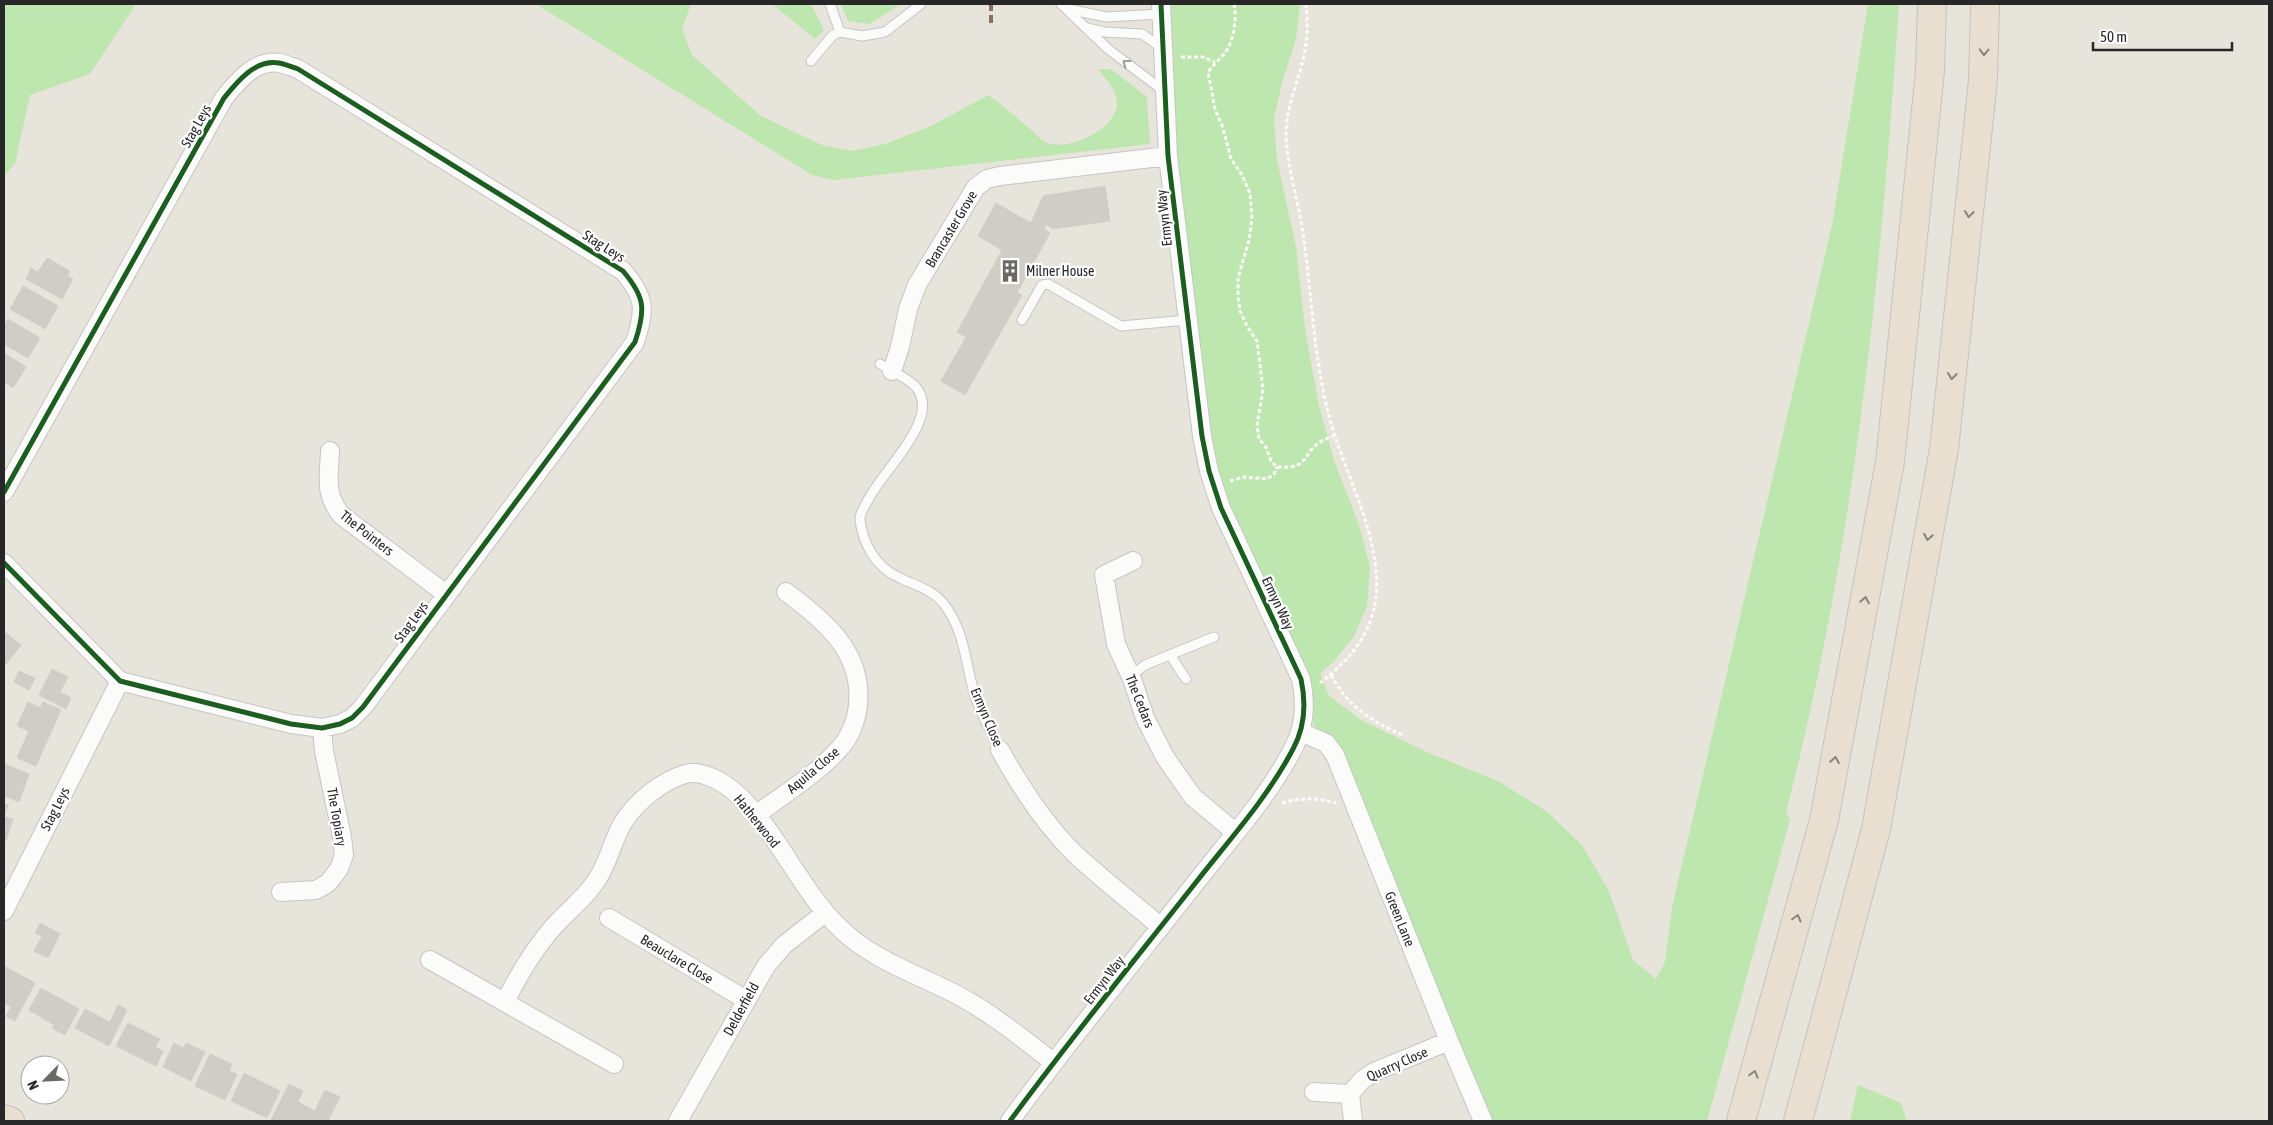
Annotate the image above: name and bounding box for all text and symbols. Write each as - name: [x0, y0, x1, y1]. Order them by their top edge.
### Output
- scale bar: [2093, 20, 2232, 52]
- text: 50 m: [2100, 28, 2127, 45]
- one-way arrow: [1978, 49, 1989, 57]
- one-way arrow: [1122, 60, 1132, 69]
- street label: Stag Leys: [178, 102, 214, 150]
- street label: Brancaster Grove: [922, 188, 980, 270]
- street label: Ermyn Way: [1153, 189, 1175, 247]
- one-way arrow: [1964, 211, 1975, 219]
- street label: Stag Leys: [580, 227, 628, 265]
- building icon: Milner House: [997, 258, 1023, 284]
- place label: Milner House: [1026, 263, 1094, 279]
- one-way arrow: [1946, 372, 1957, 380]
- street label: The Pointers: [337, 507, 397, 559]
- one-way arrow: [1924, 532, 1934, 541]
- street label: Ermyn Way: [1259, 574, 1297, 632]
- one-way arrow: [1859, 596, 1869, 604]
- street label: Stag Leys: [391, 598, 431, 646]
- street label: The Cedars: [1122, 672, 1158, 730]
- street label: Ermyn Close: [967, 685, 1007, 749]
- street label: Aquila Close: [784, 744, 842, 796]
- one-way arrow: [1830, 755, 1840, 764]
- street label: Stag Leys: [37, 785, 73, 833]
- street label: The Topiary: [324, 787, 350, 848]
- street label: Hatherwood: [731, 791, 783, 851]
- street label: Green Lane: [1382, 889, 1418, 949]
- one-way arrow: [1792, 914, 1802, 922]
- street label: Beauclare Close: [638, 931, 716, 987]
- street label: Ermyn Way: [1080, 953, 1128, 1007]
- street label: Delderfield: [720, 980, 762, 1038]
- street label: Quarry Close: [1364, 1043, 1430, 1085]
- north arrow: [20, 1055, 70, 1105]
- one-way arrow: [1748, 1070, 1759, 1079]
- text: N: [24, 1078, 42, 1092]

